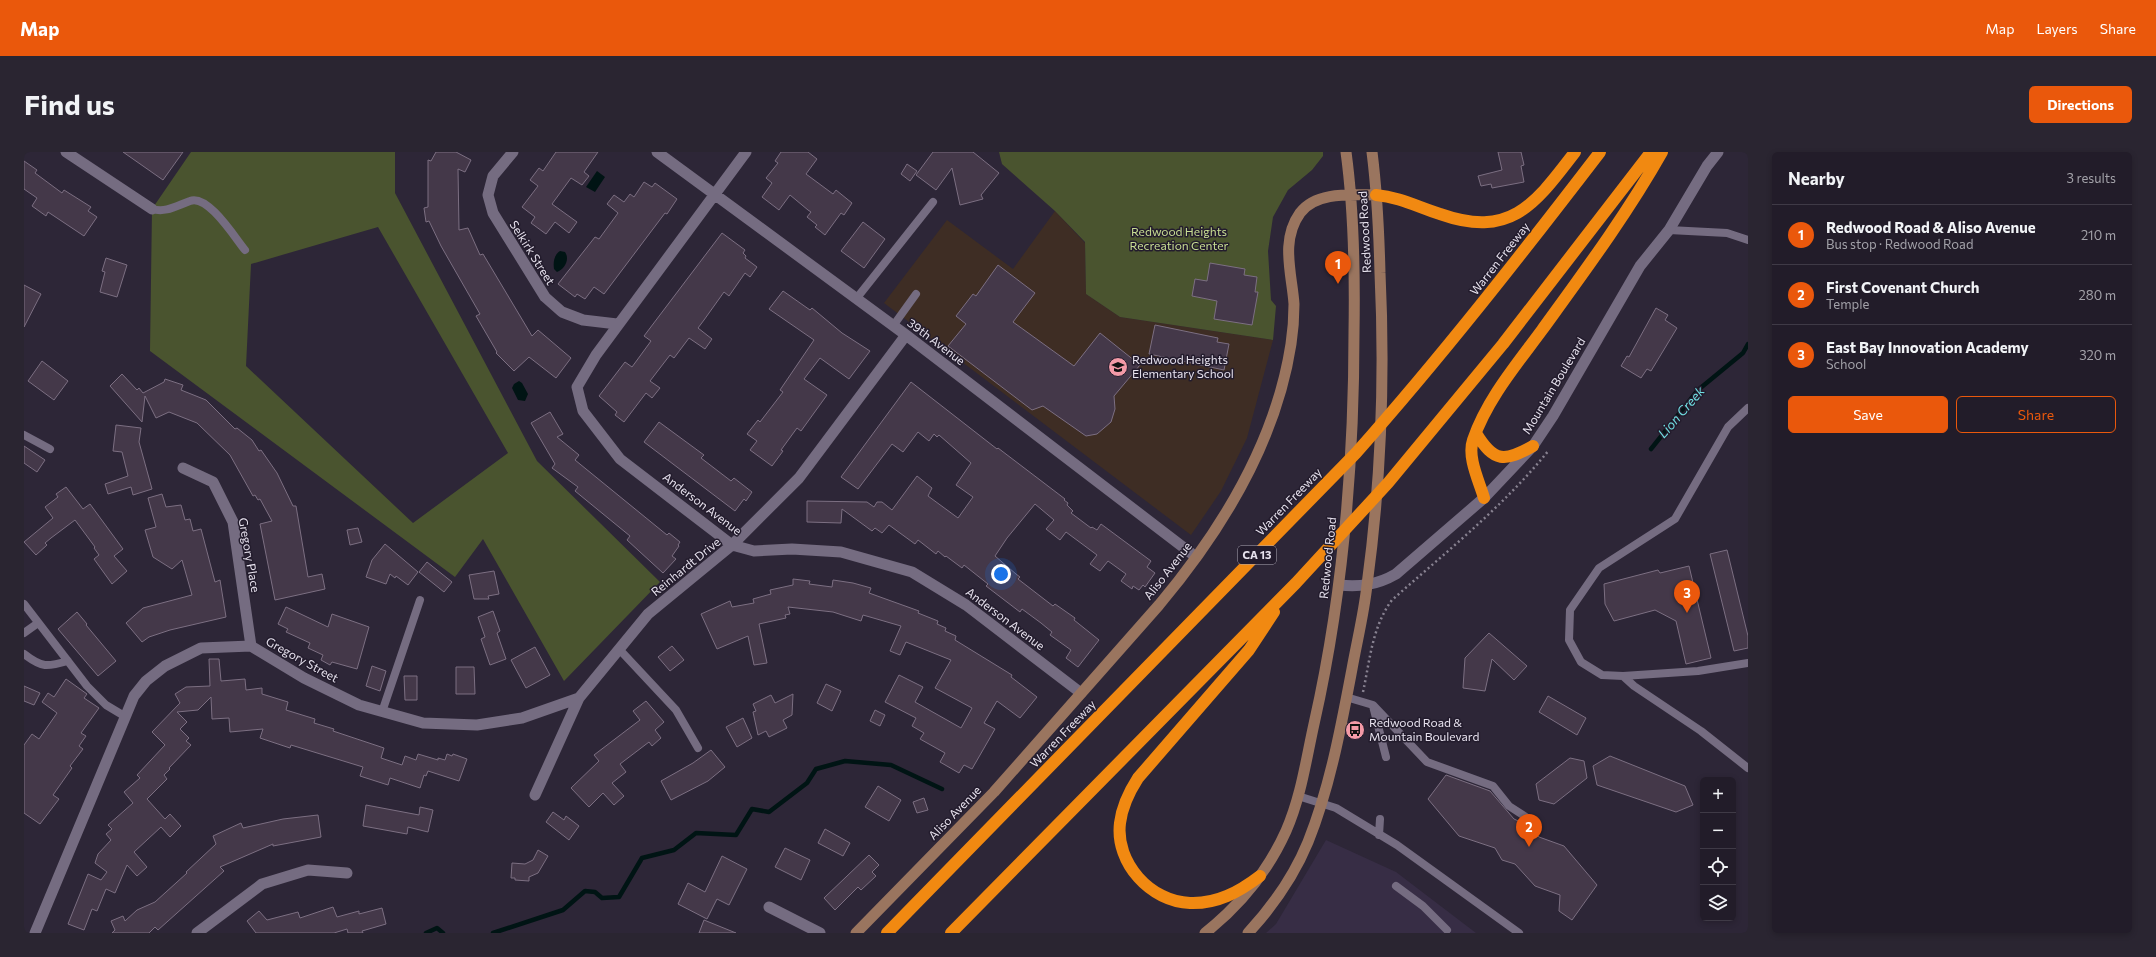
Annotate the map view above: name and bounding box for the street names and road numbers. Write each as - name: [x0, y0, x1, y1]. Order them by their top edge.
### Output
- street label: Redwood Road: [1355, 191, 1373, 273]
- street label: Selkirk Street: [507, 218, 558, 287]
- street label: Warren Freeway: [1466, 219, 1532, 298]
- street label: 39th Avenue: [905, 315, 968, 367]
- street label: Mountain Boulevard: [1519, 335, 1588, 436]
- street label: Warren Freeway: [1253, 465, 1324, 538]
- street label: Anderson Avenue: [661, 469, 745, 537]
- street label: Gregory Place: [237, 516, 263, 593]
- street label: Redwood Road: [1316, 516, 1338, 599]
- street label: Reinhardt Drive: [648, 534, 723, 598]
- street label: Aliso Avenue: [1140, 539, 1194, 602]
- road number: CA 13: [1238, 546, 1276, 564]
- street label: Anderson Avenue: [964, 584, 1048, 652]
- street label: Gregory Street: [264, 633, 341, 685]
- street label: Warren Freeway: [1027, 697, 1098, 770]
- street label: Aliso Avenue: [925, 783, 983, 842]

